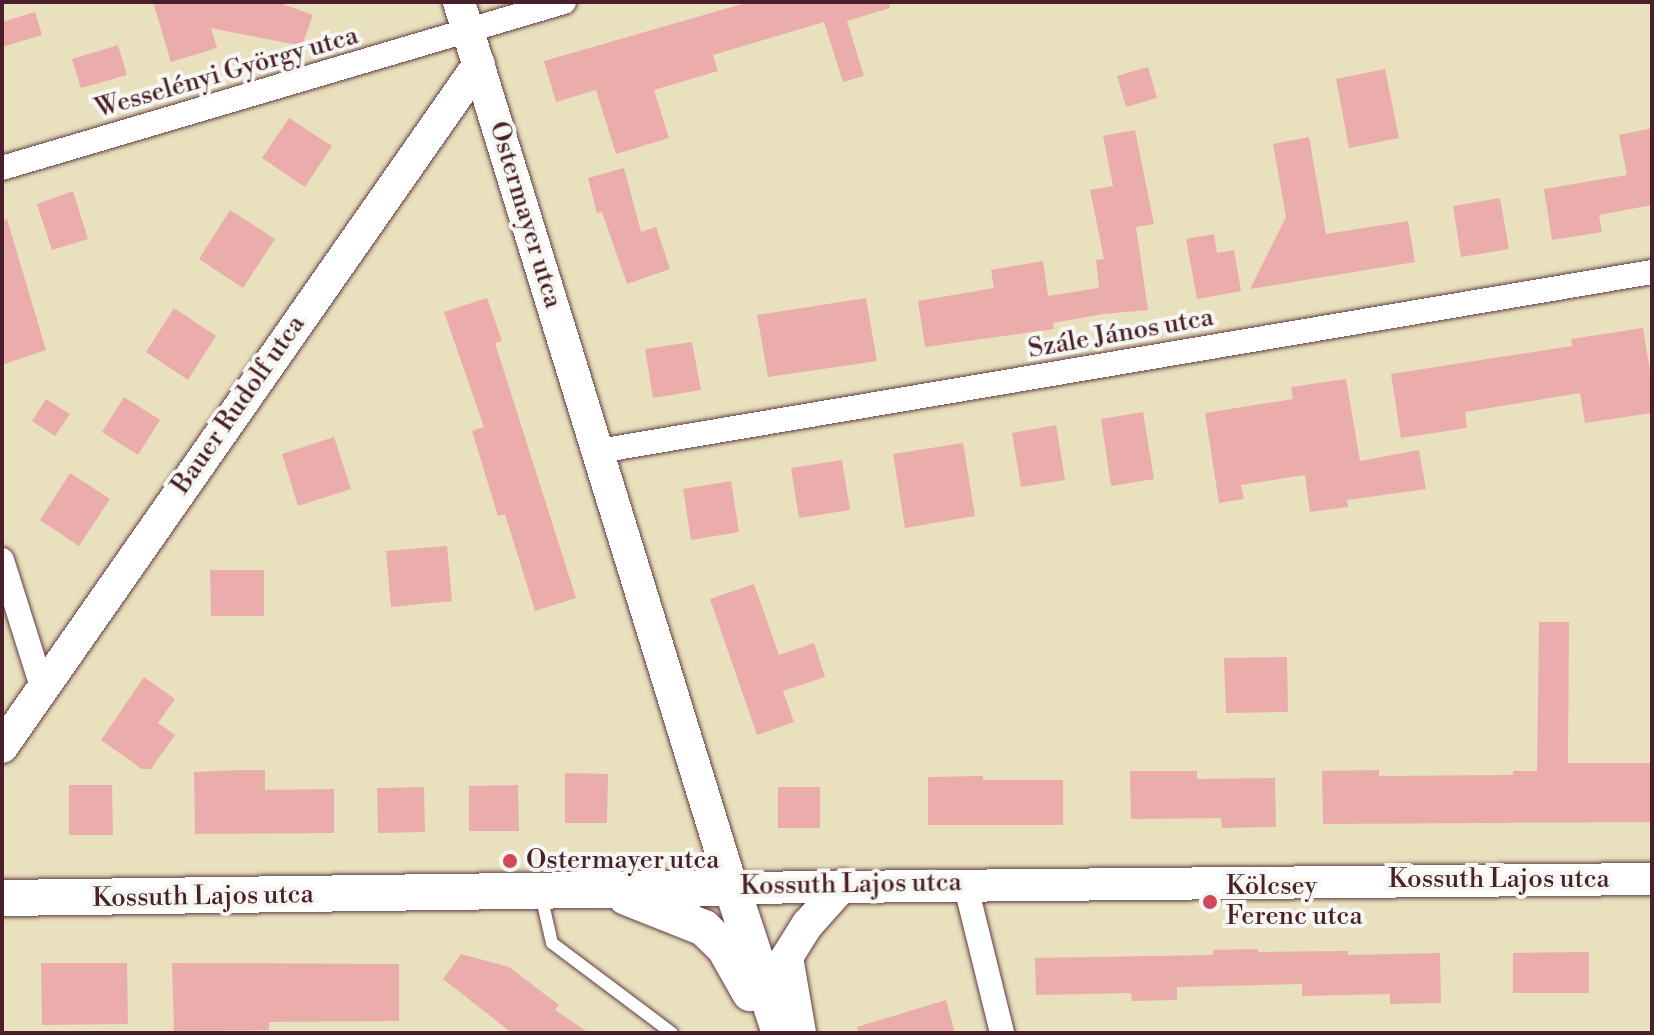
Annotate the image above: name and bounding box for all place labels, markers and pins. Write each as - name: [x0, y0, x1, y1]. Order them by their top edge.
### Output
- place label: Ostermayer utca: [526, 845, 719, 877]
- marker: Ostermayer utca: [501, 852, 519, 870]
- place label: Kölcsey Ferenc utca: [1226, 871, 1363, 932]
- marker: Kölcsey Ferenc utca: [1201, 893, 1219, 911]

